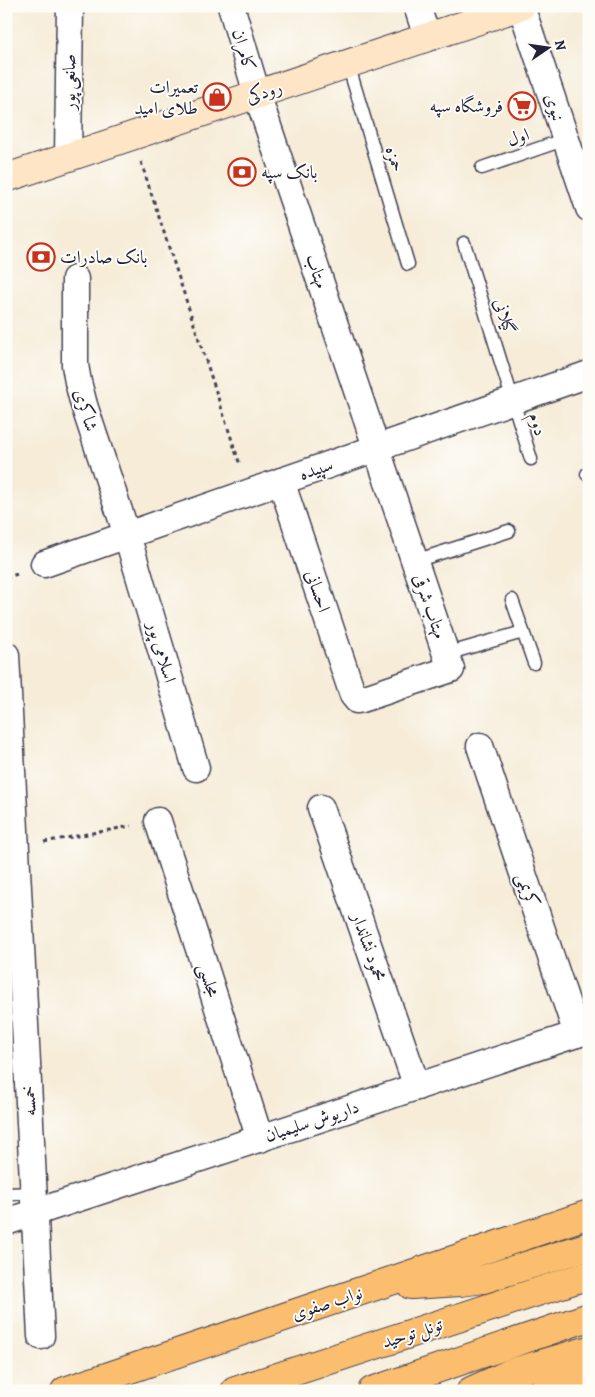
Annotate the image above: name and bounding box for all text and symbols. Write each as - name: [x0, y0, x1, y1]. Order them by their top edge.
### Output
- north arrow: [522, 22, 572, 72]
- street label: کامران: [226, 26, 261, 74]
- text: N: [550, 38, 571, 52]
- street label: صانعی پور: [57, 54, 82, 112]
- place label: تعمیرات طلای امید: [134, 75, 199, 120]
- street label: رودکی: [243, 75, 285, 109]
- shop icon: تعمیرات طلای امید: [202, 82, 232, 112]
- street label: نبوی: [539, 90, 571, 124]
- supermarket icon: فروشگاه سپه: [507, 91, 537, 121]
- place label: فروشگاه سپه: [430, 94, 503, 118]
- street label: اول: [504, 122, 532, 152]
- street label: حمزه: [380, 143, 410, 175]
- bank icon: بانک سپه: [227, 157, 257, 187]
- place label: بانک سپه: [261, 160, 317, 184]
- bank icon: بانک صادرات: [26, 242, 56, 272]
- place label: بانک صادرات: [60, 245, 147, 269]
- street label: مهتاب: [300, 251, 334, 291]
- street label: گیلانی: [488, 295, 522, 337]
- street label: شاکری: [68, 386, 104, 434]
- street label: دوم: [519, 409, 553, 440]
- street label: سپیده: [296, 452, 336, 487]
- street label: احسانی: [300, 567, 336, 615]
- street label: مهتاب شرقی: [408, 570, 452, 642]
- street label: اسلامی پور: [140, 617, 182, 686]
- street label: کریمی: [511, 870, 545, 910]
- street label: محمود نشاندار: [345, 908, 392, 984]
- street label: مجلسی: [191, 960, 226, 1000]
- street label: خمسه: [16, 1085, 42, 1117]
- street label: داریوش سلیمیان: [262, 1094, 362, 1148]
- street label: نواب صفوی: [289, 1280, 365, 1326]
- street label: تونل توحید: [379, 1312, 446, 1355]

